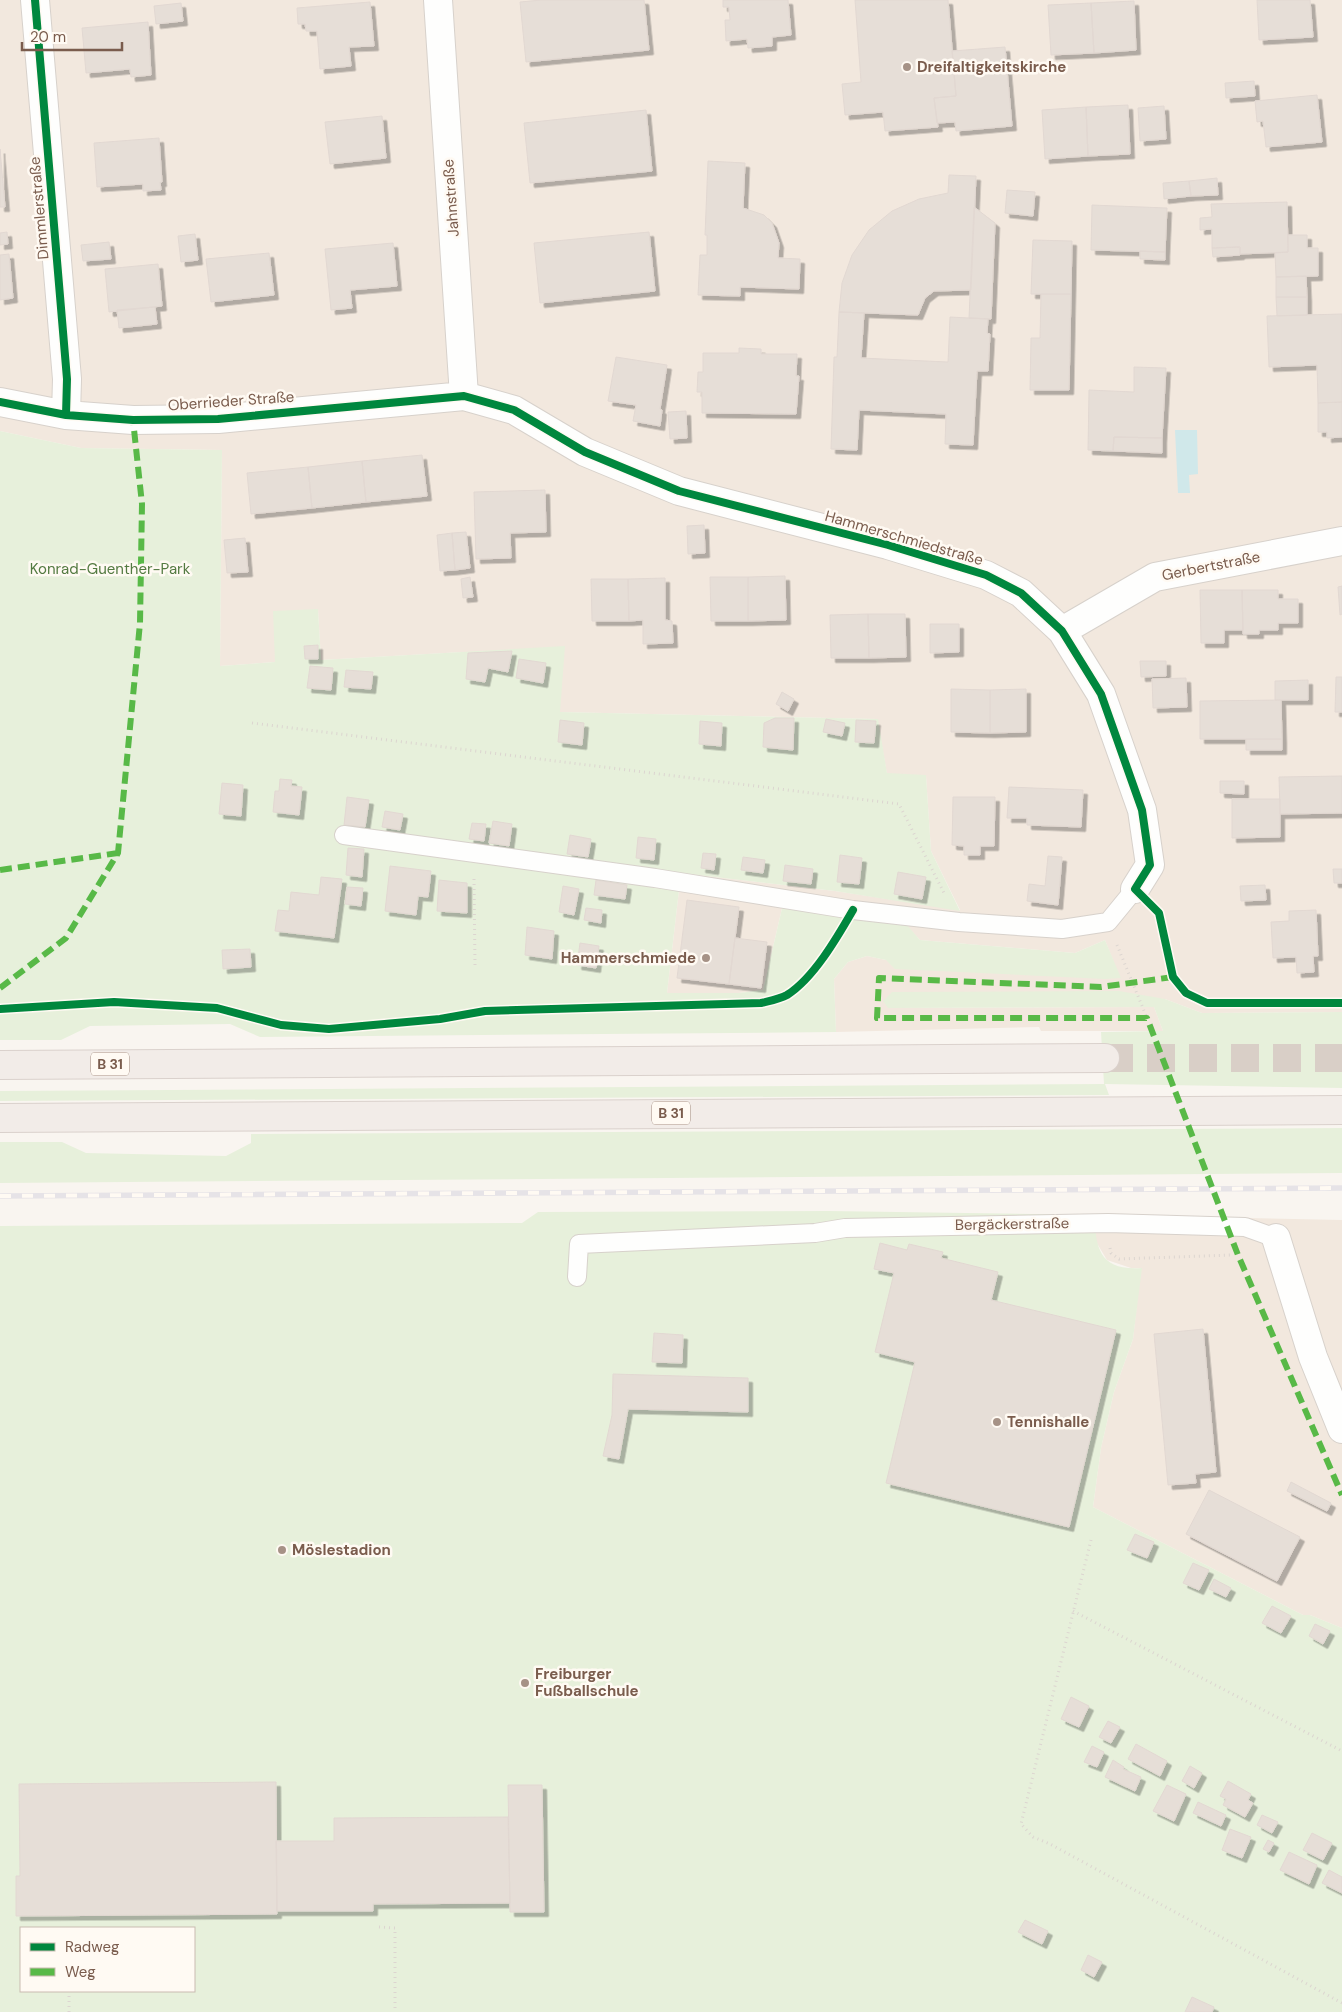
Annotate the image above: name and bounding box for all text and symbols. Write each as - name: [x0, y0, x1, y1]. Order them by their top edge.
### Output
- scale bar: [22, 20, 122, 52]
- text: 20 m: [30, 27, 66, 47]
- place label: Dreifaltigkeitskirche: [917, 57, 1066, 77]
- marker: Dreifaltigkeitskirche: [901, 61, 913, 73]
- street label: Dimmlerstraße: [25, 156, 53, 260]
- street label: Jahnstraße: [438, 158, 464, 238]
- street label: Oberrieder Straße: [167, 387, 295, 415]
- street label: Hammerschmiedstraße: [823, 506, 985, 570]
- street label: Gerbertstraße: [1160, 547, 1262, 585]
- park label: Konrad-Guenther-Park: [30, 559, 191, 579]
- place label: Hammerschmiede: [561, 948, 696, 968]
- marker: Hammerschmiede: [700, 952, 712, 964]
- road number: B 31: [91, 1052, 129, 1076]
- road number: B 31: [652, 1102, 690, 1124]
- street label: Bergäckerstraße: [955, 1213, 1069, 1235]
- place label: Tennishalle: [1007, 1412, 1089, 1432]
- marker: Tennishalle: [991, 1416, 1003, 1428]
- place label: Möslestadion: [292, 1540, 391, 1560]
- marker: Möslestadion: [276, 1544, 288, 1556]
- place label: Freiburger Fußballschule: [535, 1664, 639, 1701]
- marker: Freiburger Fußballschule: [519, 1677, 531, 1689]
- legend: [20, 1927, 195, 1992]
- text: Radweg: [65, 1937, 119, 1957]
- text: Weg: [65, 1962, 96, 1982]

